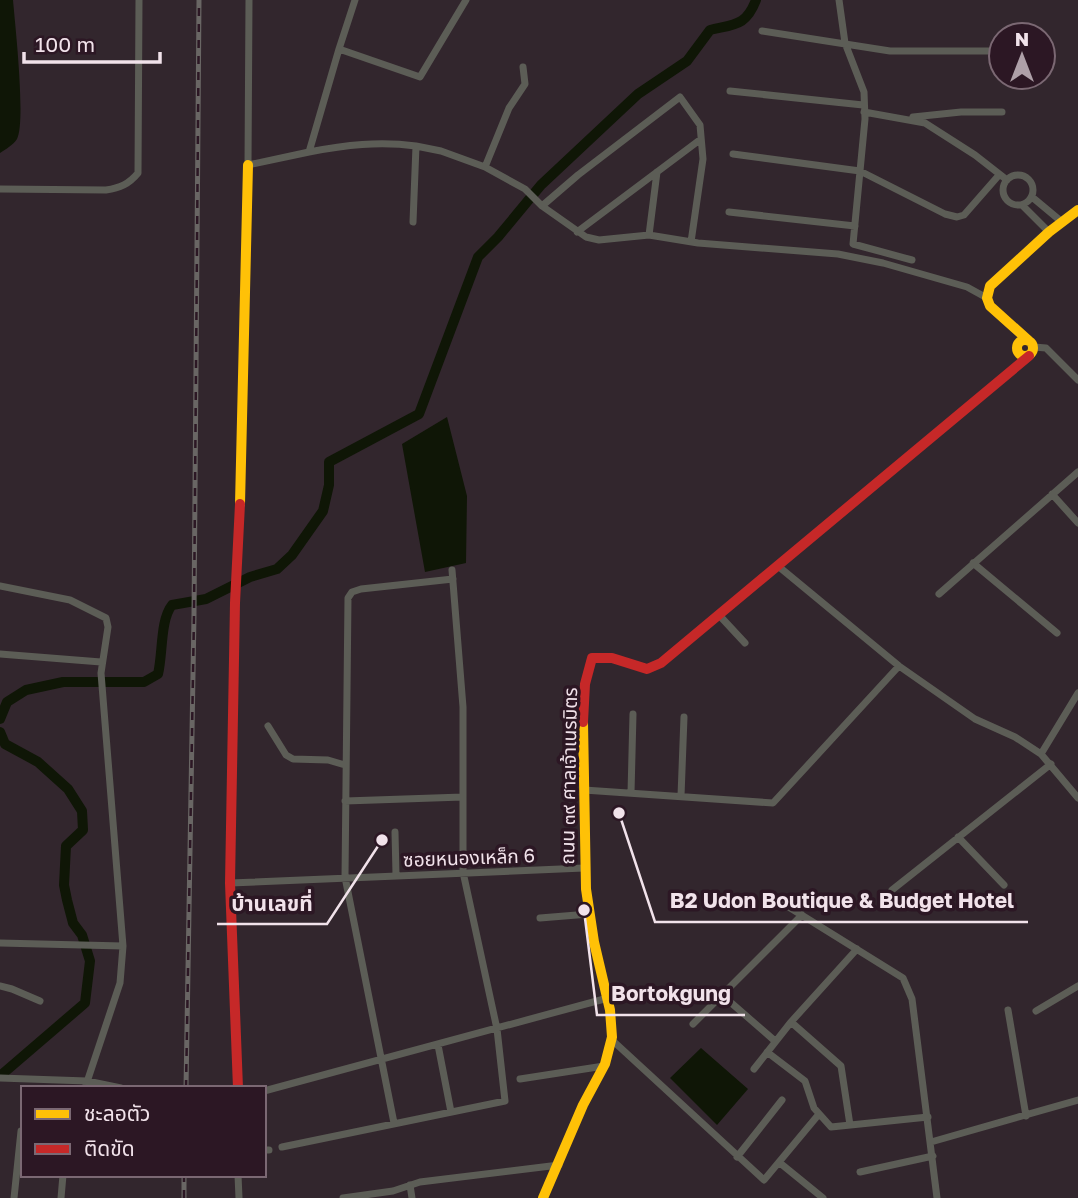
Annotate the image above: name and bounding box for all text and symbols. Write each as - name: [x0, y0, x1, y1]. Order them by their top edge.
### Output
- scale bar: [24, 21, 161, 65]
- north arrow: [987, 21, 1057, 91]
- text: N: [1015, 27, 1029, 50]
- text: 100 m: [35, 31, 95, 57]
- street label: ถนน ๓๙ ศาลเจ้าเนรมิตร: [555, 687, 581, 865]
- street label: ซอยหนองเหล็ก 6: [403, 843, 535, 871]
- callout: B2 Udon Boutique & Budget Hotel: [655, 880, 1028, 922]
- callout: บ้านเลขที่: [217, 882, 327, 924]
- text: B2 Udon Boutique & Budget Hotel: [670, 887, 1014, 913]
- text: บ้านเลขที่: [231, 889, 313, 916]
- callout: Bortokgung: [597, 973, 745, 1015]
- text: Bortokgung: [611, 980, 731, 1006]
- legend: [21, 1086, 266, 1177]
- text: ชะลอตัว: [84, 1100, 150, 1126]
- text: ติดขัด: [84, 1135, 135, 1161]

